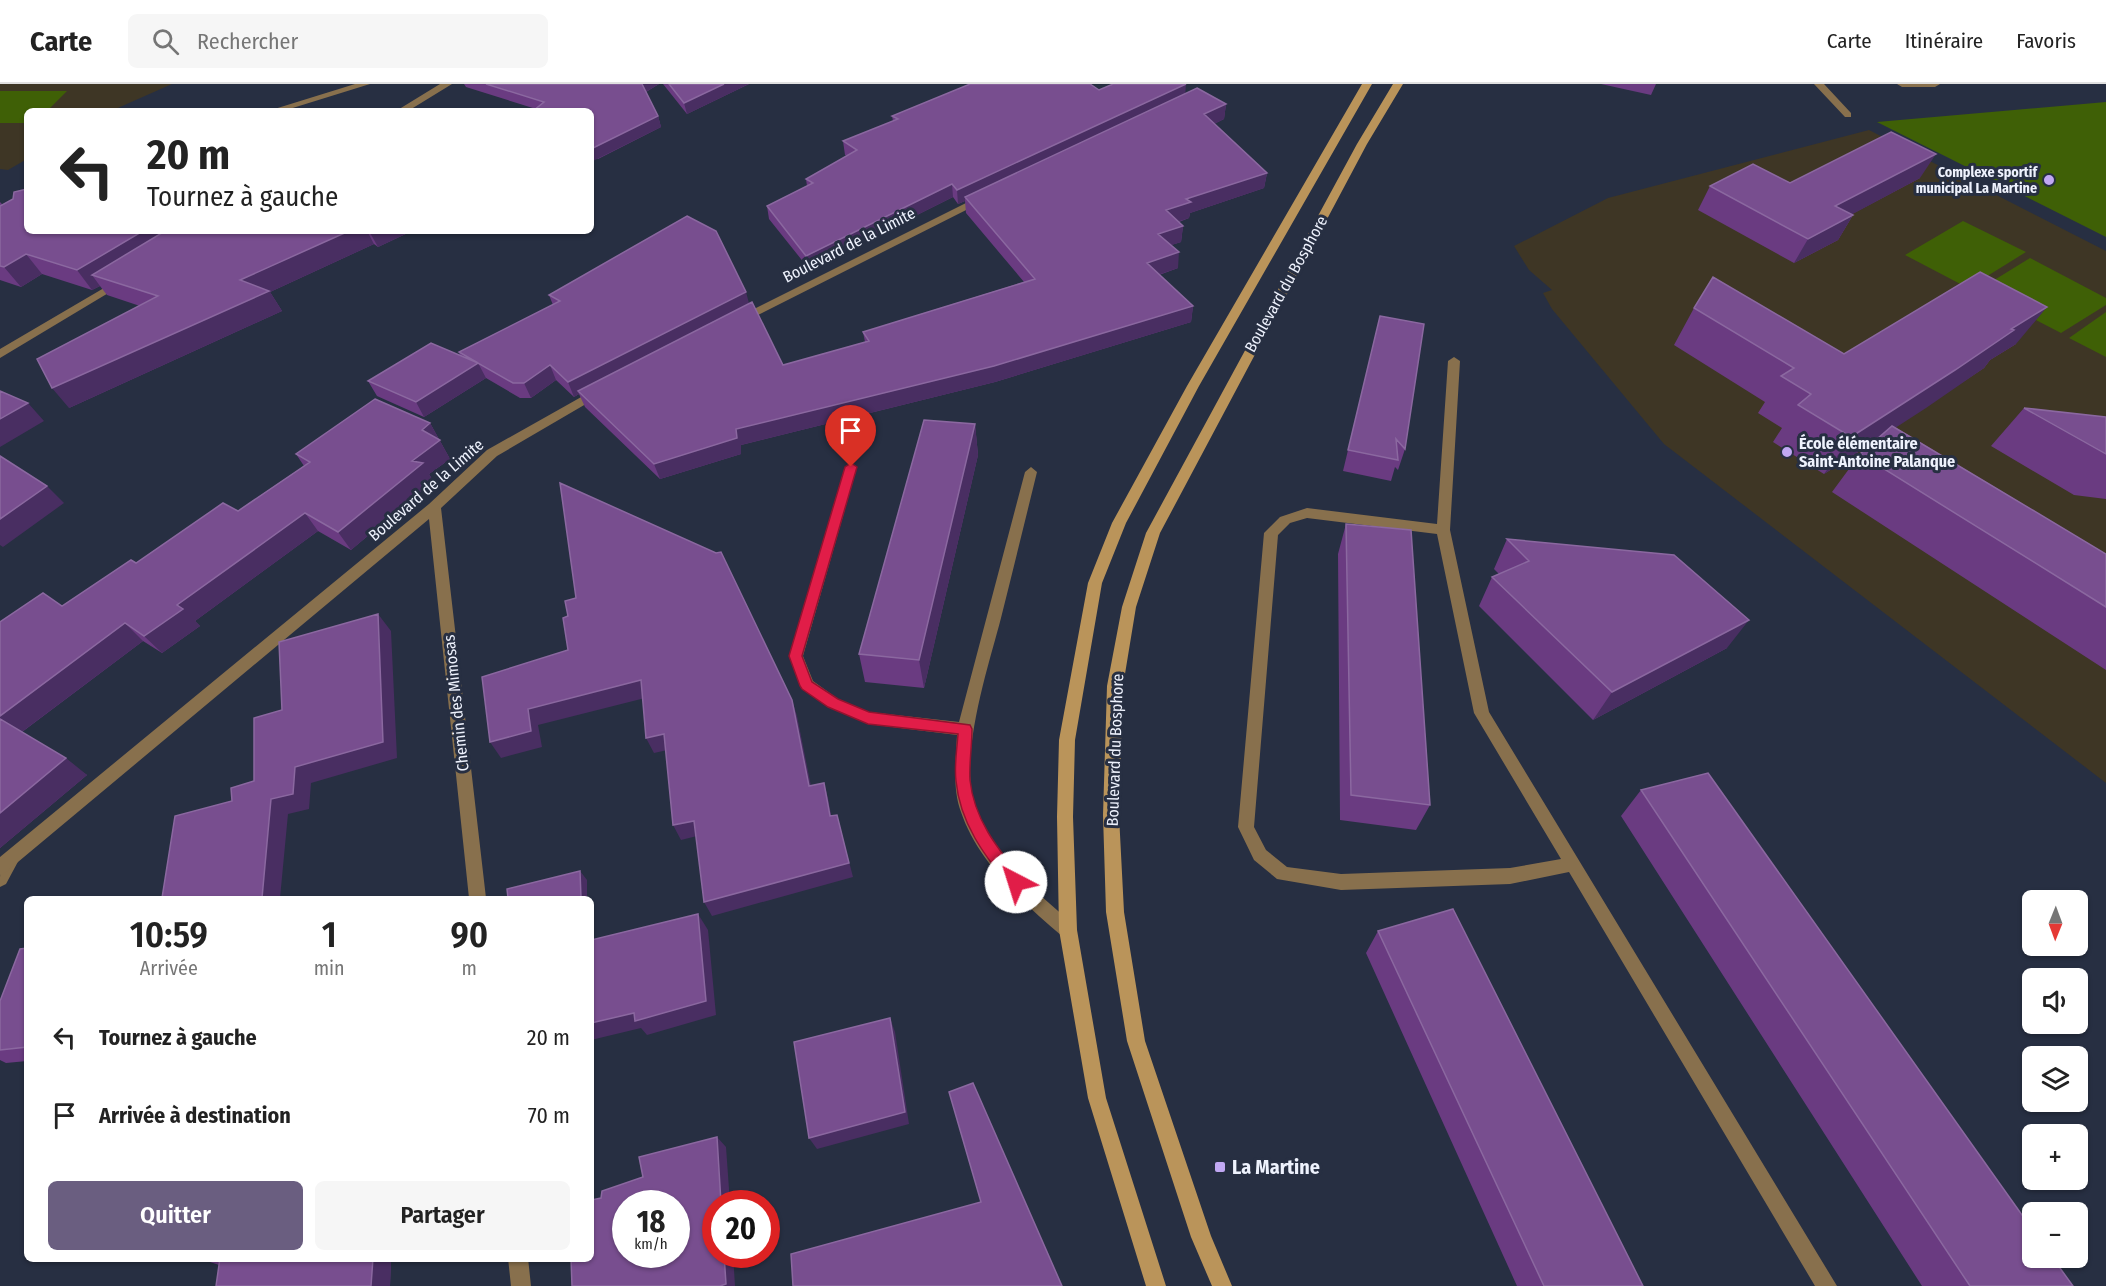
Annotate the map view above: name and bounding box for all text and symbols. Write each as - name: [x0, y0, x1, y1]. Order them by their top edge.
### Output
- search box: [128, 14, 548, 68]
- text: Carte: [30, 25, 92, 58]
- icon: search: [149, 25, 182, 58]
- text: Rechercher: [197, 28, 298, 55]
- text: Carte: [1827, 28, 1872, 54]
- text: Itinéraire: [1905, 28, 1983, 54]
- text: Favoris: [2016, 28, 2076, 54]
- text: 20 m: [147, 130, 230, 180]
- icon: left: [48, 132, 126, 210]
- place label: Complexe sportif municipal La Martine: [1916, 164, 2038, 197]
- marker: Complexe sportif municipal La Martine: [2042, 173, 2056, 187]
- text: Tournez à gauche: [147, 181, 338, 213]
- street label: Boulevard de la Limite: [780, 203, 918, 287]
- street label: Boulevard du Bosphore: [1241, 212, 1331, 355]
- pin: [825, 405, 876, 467]
- icon: arrive: [834, 414, 867, 447]
- place label: École élémentaire Saint-Antoine Palanque: [1799, 433, 1955, 471]
- street label: Boulevard de la Limite: [365, 435, 487, 545]
- marker: École élémentaire Saint-Antoine Palanque: [1780, 445, 1794, 459]
- street label: Chemin des Mimosas: [439, 634, 473, 772]
- street label: Boulevard du Bosphore: [1103, 673, 1127, 827]
- position arrow: [984, 850, 1048, 914]
- north arrow: [2022, 890, 2088, 956]
- map controls: [2022, 890, 2088, 1268]
- text: 10:59: [130, 913, 208, 957]
- text: 1: [322, 913, 337, 957]
- text: 90: [450, 913, 488, 957]
- text: Arrivée: [140, 956, 198, 980]
- text: min: [314, 956, 345, 980]
- text: m: [462, 956, 477, 980]
- button: sound: [2022, 968, 2088, 1034]
- icon: left: [48, 1021, 81, 1054]
- text: Tournez à gauche: [99, 1024, 257, 1051]
- text: 20 m: [527, 1024, 570, 1051]
- button: layers: [2022, 1046, 2088, 1112]
- icon: arrive: [48, 1099, 81, 1132]
- text: Arrivée à destination: [99, 1102, 291, 1129]
- text: 70 m: [528, 1102, 570, 1129]
- button: +: [2022, 1124, 2088, 1190]
- place label: La Martine: [1232, 1155, 1320, 1179]
- marker: La Martine: [1213, 1160, 1227, 1174]
- button: Quitter: [48, 1181, 303, 1250]
- button: Partager: [315, 1181, 570, 1250]
- speed limit sign: 20: [702, 1190, 780, 1268]
- button: −: [2022, 1202, 2088, 1268]
- text: 18: [637, 1204, 665, 1240]
- text: km/h: [634, 1235, 668, 1253]

